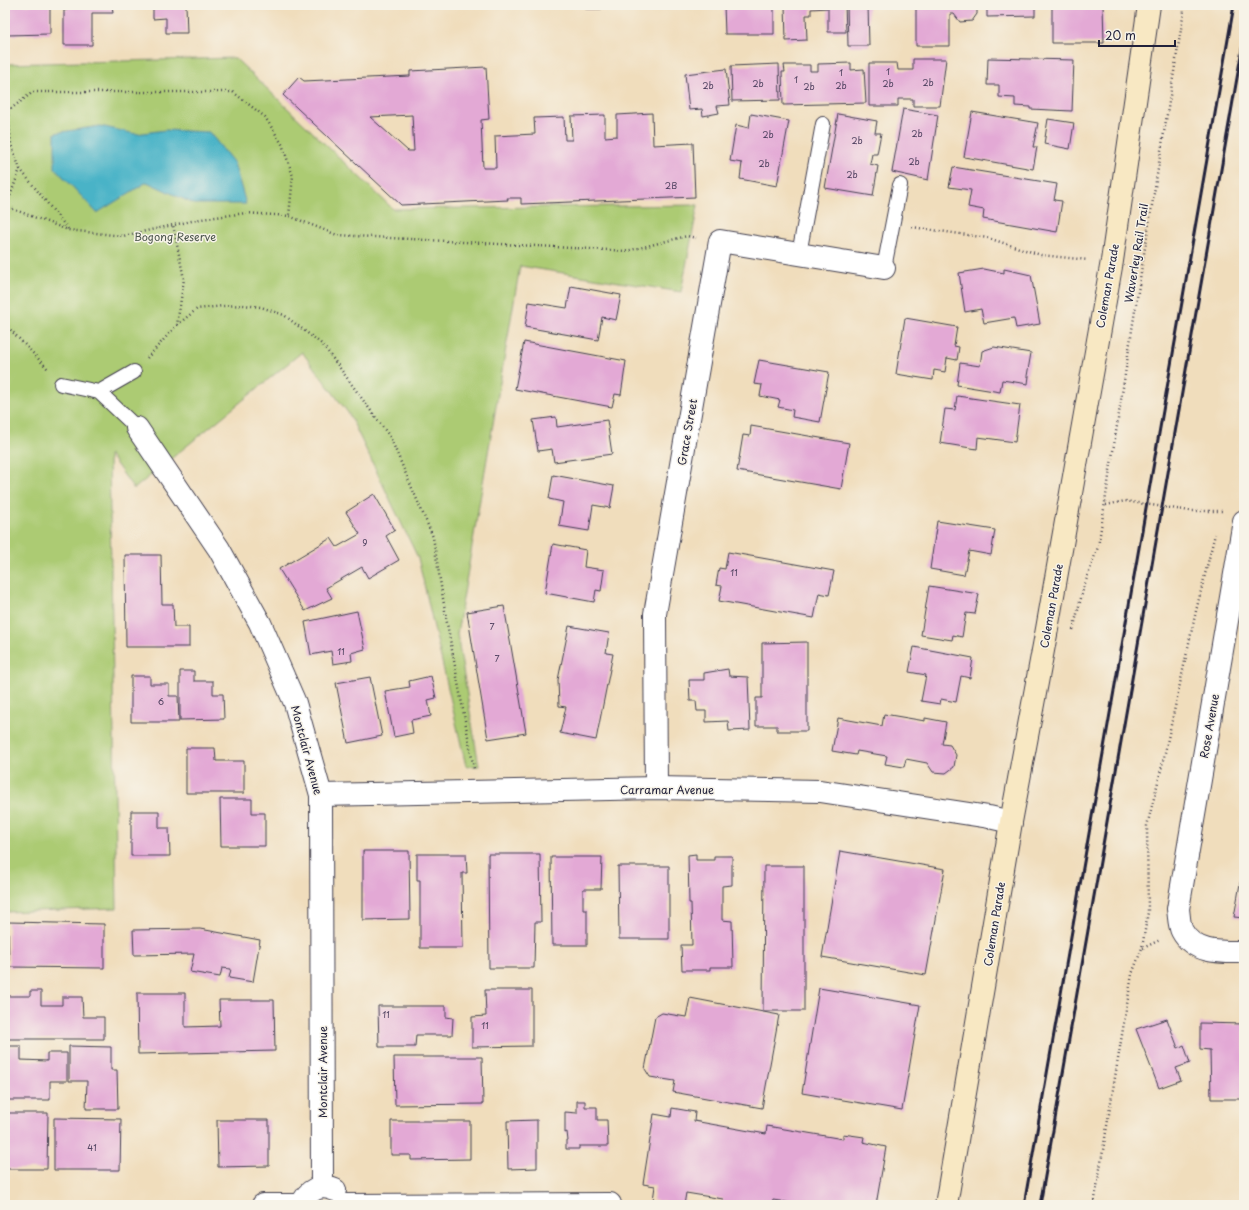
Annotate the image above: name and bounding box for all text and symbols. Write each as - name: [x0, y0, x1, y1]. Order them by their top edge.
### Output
- scale bar: [1099, 22, 1175, 48]
- text: 20 m: [1105, 26, 1136, 44]
- house number: 1: [886, 64, 890, 78]
- house number: 1: [839, 65, 843, 79]
- house number: 1: [794, 72, 798, 86]
- house number: 2b: [922, 75, 934, 89]
- house number: 2b: [752, 76, 764, 90]
- house number: 2b: [882, 76, 894, 90]
- house number: 2b: [702, 78, 714, 92]
- house number: 2b: [835, 78, 847, 92]
- house number: 2b: [803, 79, 815, 93]
- house number: 2b: [911, 126, 923, 140]
- house number: 2b: [762, 127, 774, 141]
- house number: 2b: [851, 133, 863, 147]
- house number: 2b: [908, 154, 920, 168]
- house number: 2b: [758, 156, 770, 170]
- house number: 2b: [846, 167, 858, 181]
- house number: 2B: [665, 178, 677, 192]
- street label: Waverley Rail Trail: [1120, 202, 1152, 304]
- park label: Bogong Reserve: [134, 228, 216, 245]
- street label: Coleman Parade: [1091, 242, 1123, 330]
- street label: Grace Street: [673, 397, 701, 467]
- house number: 9: [362, 535, 368, 549]
- street label: Coleman Parade: [1035, 562, 1067, 650]
- house number: 11: [730, 565, 738, 579]
- house number: 7: [489, 619, 495, 633]
- house number: 11: [337, 644, 345, 658]
- house number: 7: [494, 651, 500, 665]
- street label: Rose Avenue: [1195, 692, 1223, 760]
- house number: 6: [158, 694, 164, 708]
- street label: Montclair Avenue: [287, 703, 327, 797]
- street label: Carramar Avenue: [620, 781, 714, 798]
- street label: Coleman Parade: [979, 880, 1009, 967]
- house number: 11: [382, 1007, 390, 1021]
- house number: 11: [481, 1018, 489, 1032]
- street label: Montclair Avenue: [314, 1026, 331, 1118]
- house number: 41: [87, 1140, 97, 1154]

